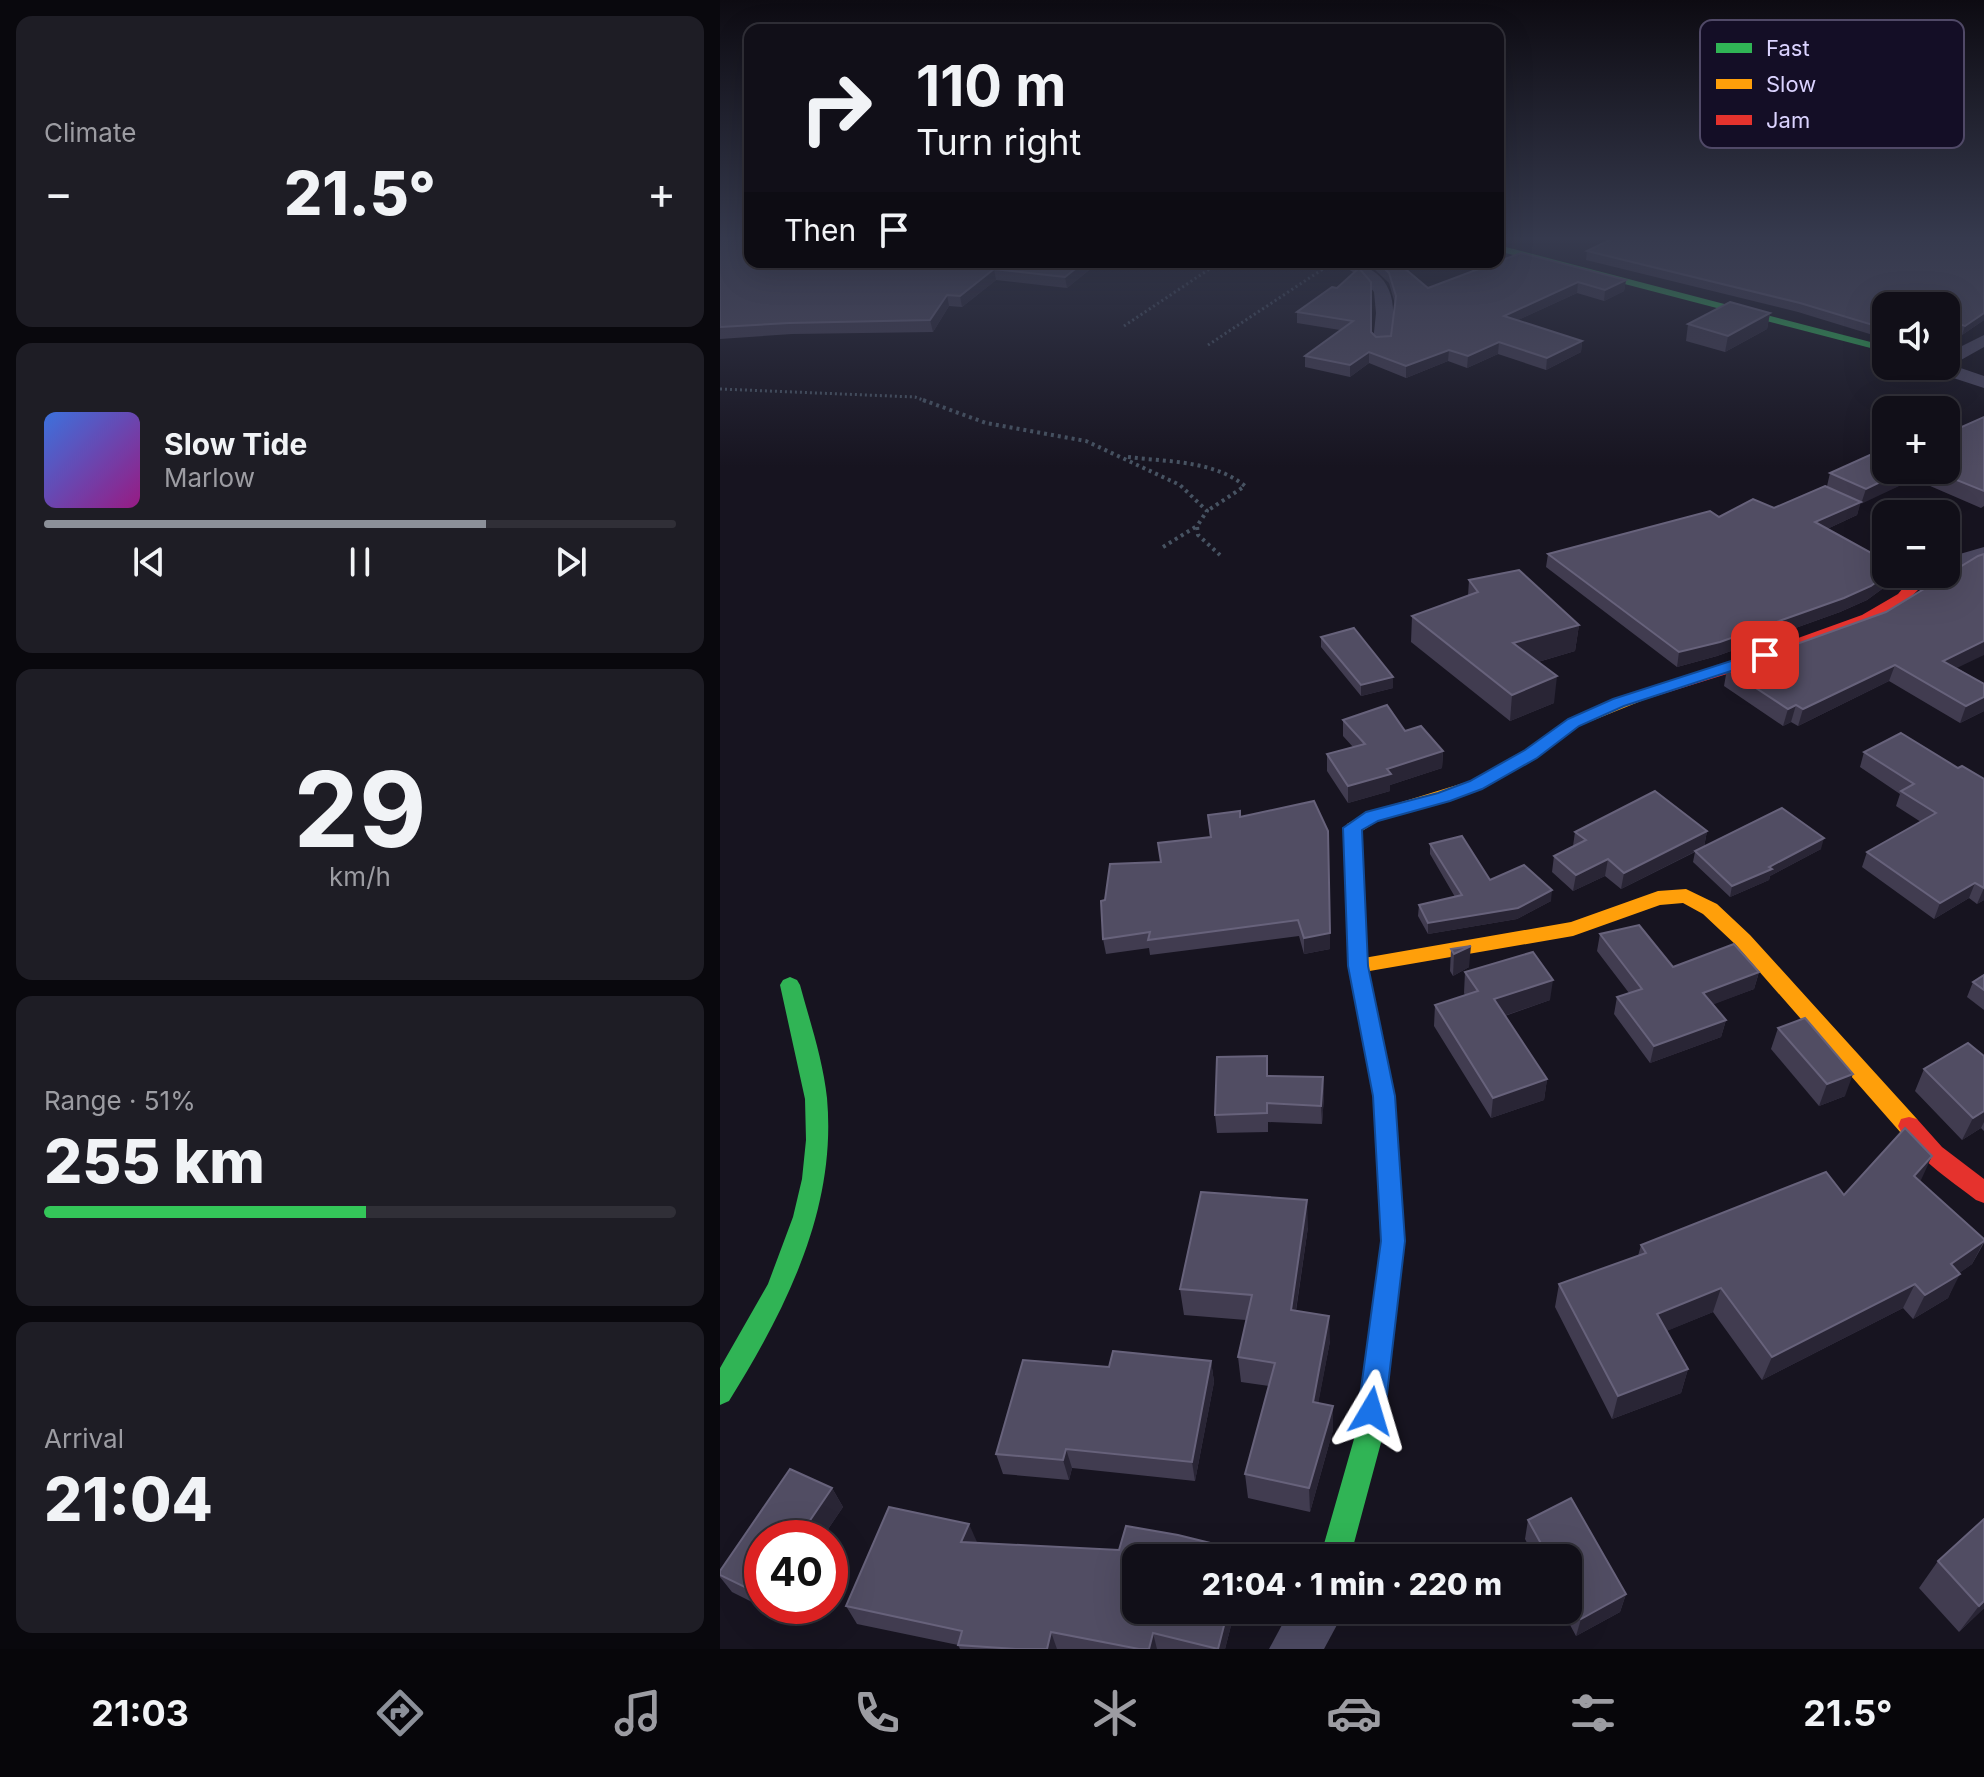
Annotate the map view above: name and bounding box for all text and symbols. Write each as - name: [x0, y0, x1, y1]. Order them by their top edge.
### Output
- legend: [1700, 20, 1964, 148]
- text: Fast: [1766, 35, 1810, 61]
- text: 110 m: [916, 52, 1066, 120]
- icon: right: [784, 56, 888, 160]
- text: Slow: [1766, 71, 1816, 97]
- text: Jam: [1766, 107, 1810, 133]
- text: Climate: [44, 117, 136, 148]
- text: Turn right: [916, 120, 1081, 164]
- text: 21.5°: [284, 157, 436, 229]
- text: −: [44, 166, 73, 220]
- text: +: [647, 166, 676, 220]
- icon: arrive: [872, 208, 916, 252]
- text: Then: [784, 212, 856, 248]
- map controls: [1872, 292, 1960, 588]
- button: sound: [1872, 292, 1960, 380]
- button: +: [1872, 396, 1960, 484]
- text: Slow Tide: [164, 426, 307, 462]
- text: Marlow: [164, 462, 255, 493]
- button: −: [1872, 500, 1960, 588]
- icon: previous: [127, 540, 171, 584]
- icon: pause: [338, 540, 382, 584]
- icon: next: [549, 540, 593, 584]
- pin: [1731, 621, 1799, 689]
- icon: arrive: [1743, 633, 1787, 677]
- text: 29: [293, 746, 427, 872]
- text: km/h: [329, 861, 391, 892]
- text: Range · 51%: [44, 1085, 196, 1116]
- text: 255 km: [44, 1125, 265, 1197]
- position arrow: [1329, 1369, 1413, 1453]
- text: Arrival: [44, 1423, 124, 1454]
- text: 21:04: [44, 1463, 213, 1535]
- speed limit sign: 40: [744, 1520, 848, 1624]
- text: 21:04 · 1 min · 220 m: [1202, 1566, 1502, 1602]
- icon: directions: [372, 1685, 428, 1741]
- icon: music: [610, 1685, 666, 1741]
- icon: phone: [849, 1685, 905, 1741]
- icon: climate: [1087, 1685, 1143, 1741]
- icon: car: [1326, 1685, 1382, 1741]
- icon: filters: [1565, 1685, 1621, 1741]
- text: 21:03: [91, 1691, 189, 1735]
- text: 21.5°: [1803, 1691, 1893, 1735]

